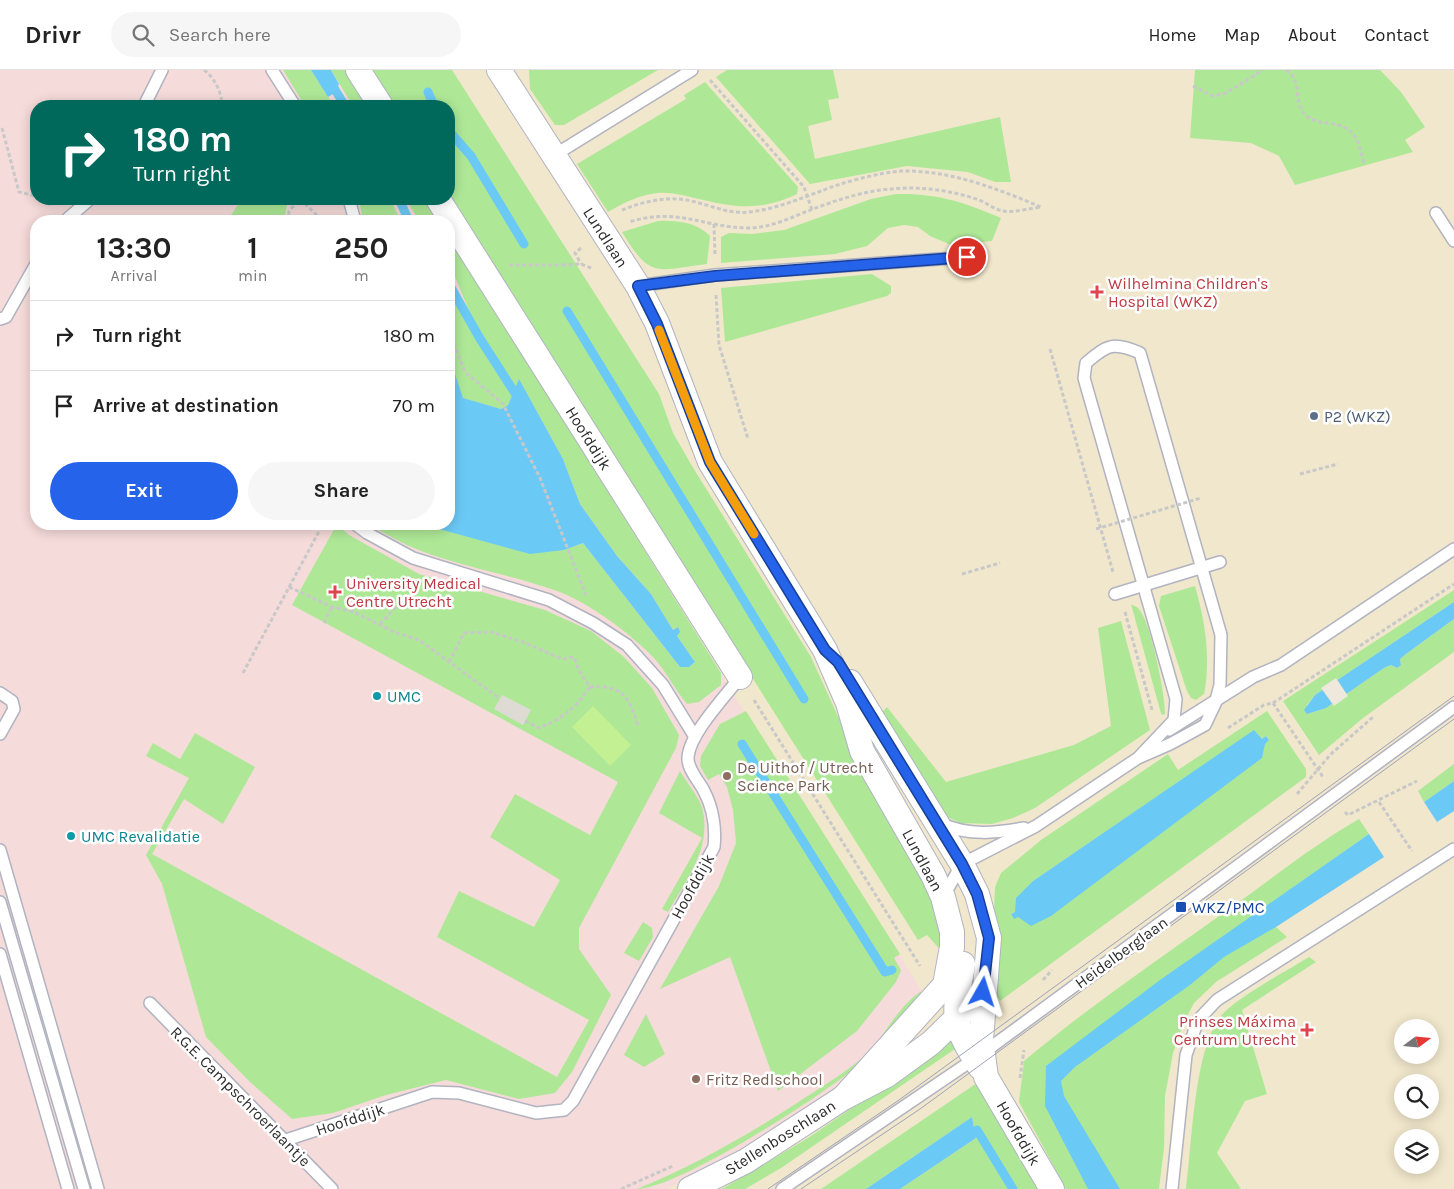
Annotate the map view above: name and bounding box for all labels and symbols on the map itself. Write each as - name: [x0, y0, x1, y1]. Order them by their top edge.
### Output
- street label: Lundlaan: [579, 204, 632, 271]
- pin: [946, 236, 988, 278]
- place label: Wilhelmina Children's Hospital (WKZ): [1108, 274, 1268, 311]
- marker: Wilhelmina Children's Hospital (WKZ): [1090, 285, 1104, 299]
- street label: Hoofddijk: [562, 403, 616, 474]
- place label: P2 (WKZ): [1324, 407, 1391, 426]
- marker: P2 (WKZ): [1308, 410, 1320, 422]
- place label: University Medical Centre Utrecht: [346, 574, 481, 611]
- marker: University Medical Centre Utrecht: [328, 585, 342, 599]
- place label: UMC: [387, 687, 421, 706]
- marker: UMC: [371, 690, 383, 702]
- place label: De Uithof / Utrecht Science Park: [737, 758, 874, 795]
- marker: De Uithof / Utrecht Science Park: [721, 770, 733, 782]
- street label: Lundlaan: [898, 826, 947, 895]
- place label: UMC Revalidatie: [81, 827, 200, 846]
- marker: UMC Revalidatie: [65, 830, 77, 842]
- street label: Hoofddijk: [667, 850, 718, 922]
- place label: WKZ/PMC: [1192, 898, 1265, 917]
- marker: WKZ/PMC: [1174, 900, 1188, 914]
- street label: Heidelberglaan: [1071, 912, 1171, 992]
- position arrow: [956, 965, 1008, 1017]
- place label: Prinses Máxima Centrum Utrecht: [1174, 1012, 1296, 1049]
- north arrow: [1394, 1019, 1439, 1064]
- street label: R.G.E. Campschroerlaantje: [167, 1022, 315, 1170]
- marker: Prinses Máxima Centrum Utrecht: [1300, 1023, 1314, 1037]
- place label: Fritz Redlschool: [706, 1070, 823, 1089]
- marker: Fritz Redlschool: [690, 1073, 702, 1085]
- street label: Stellenboschlaan: [721, 1096, 839, 1179]
- street label: Hoofddijk: [992, 1098, 1045, 1169]
- street label: Hoofddijk: [313, 1099, 387, 1140]

